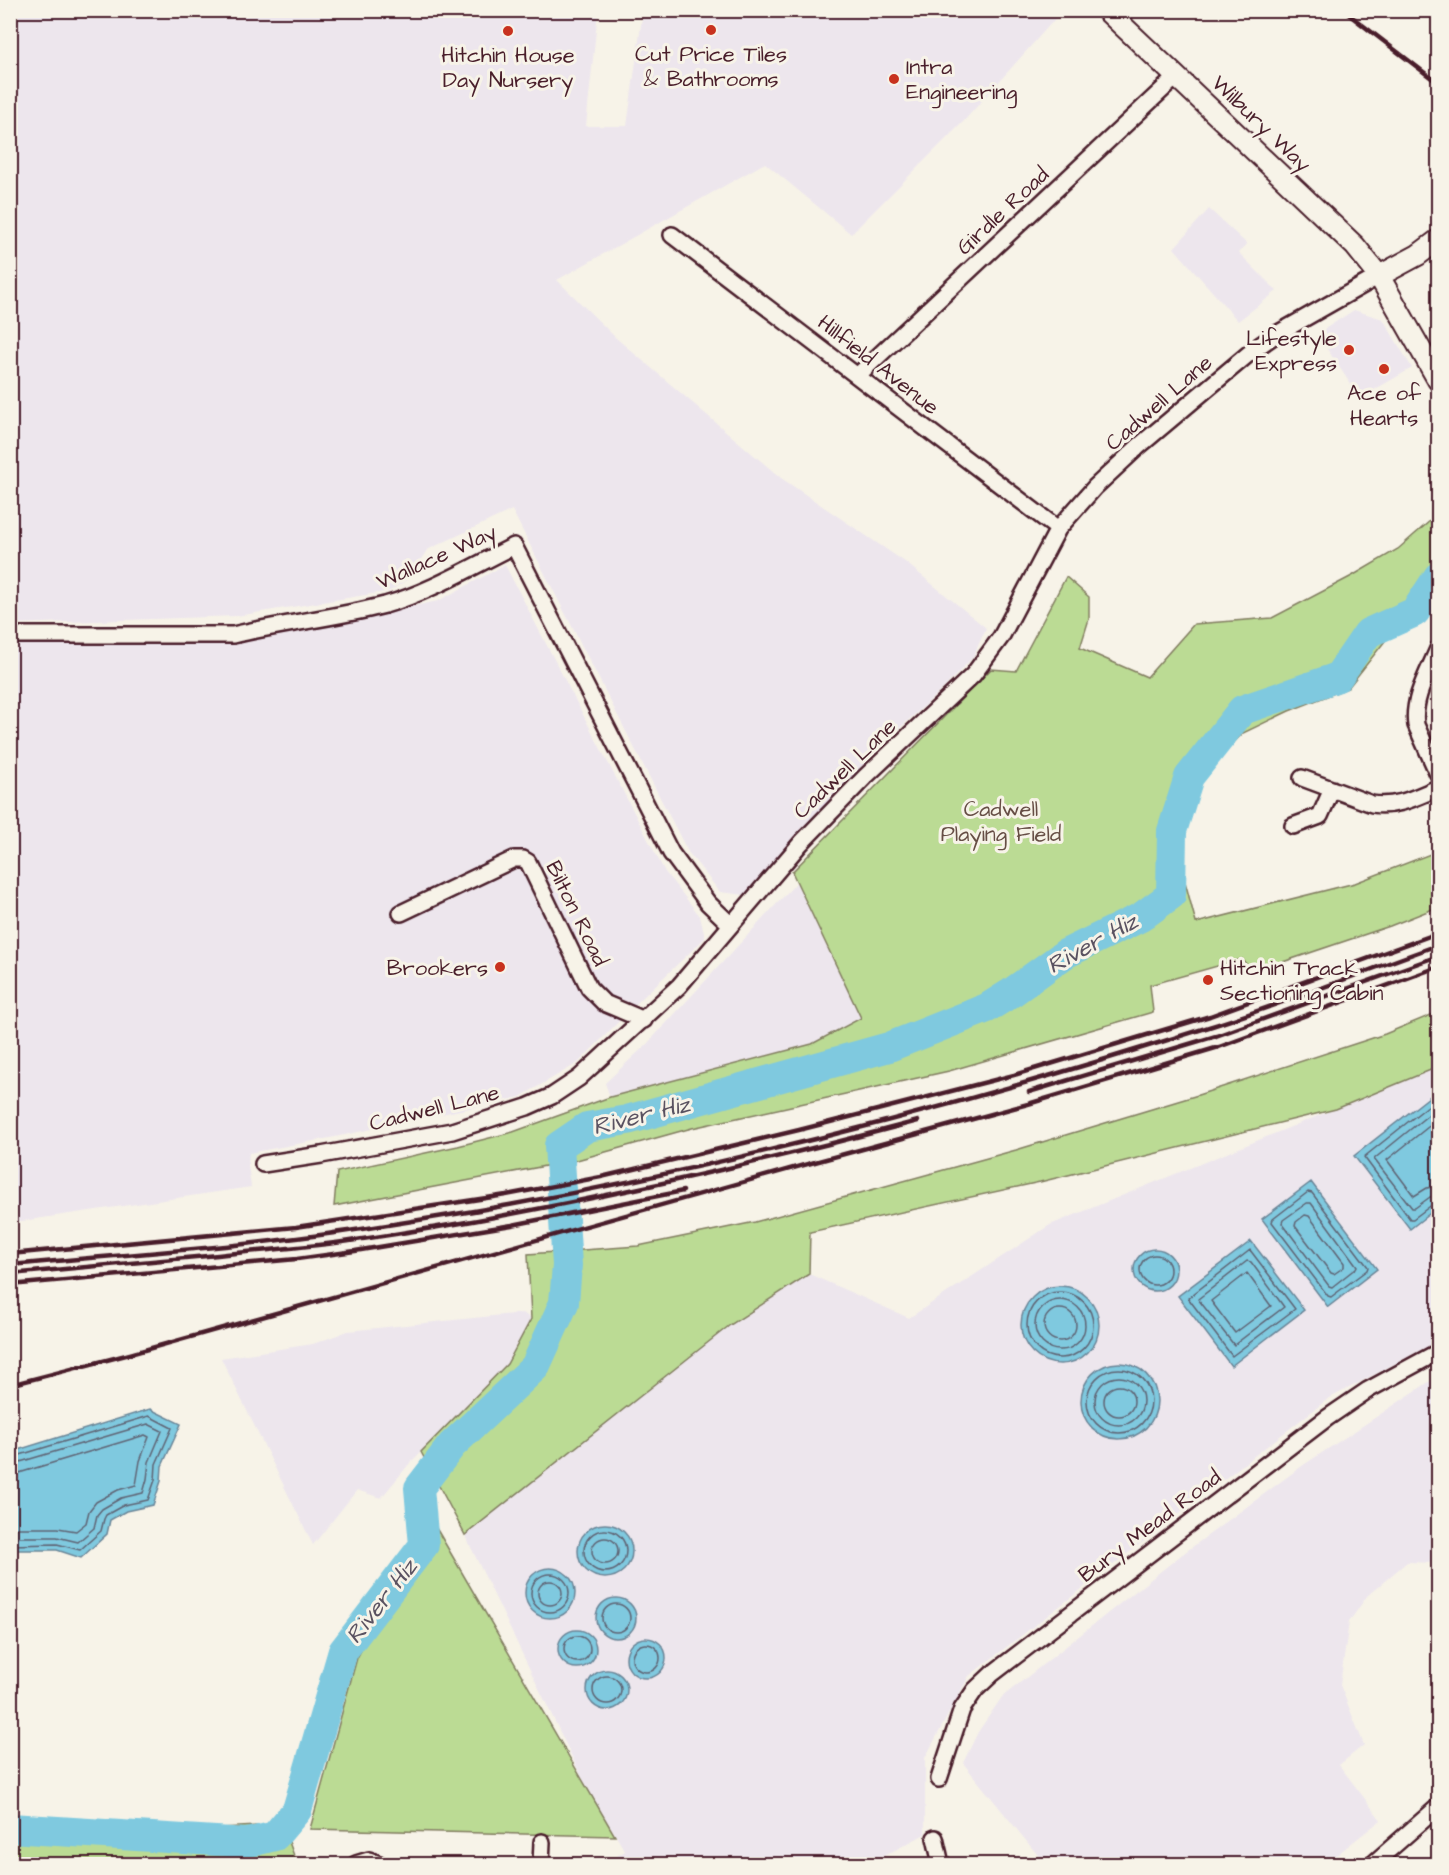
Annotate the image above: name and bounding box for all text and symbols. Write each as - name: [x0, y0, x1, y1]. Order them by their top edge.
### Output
- marker: Cut Price Tiles & Bathrooms: [704, 23, 718, 37]
- marker: Hitchin House Day Nursery: [501, 24, 515, 38]
- place label: Cut Price Tiles & Bathrooms: [635, 39, 787, 95]
- place label: Hitchin House Day Nursery: [441, 40, 575, 97]
- place label: Intra Engineering: [906, 52, 1017, 109]
- street label: Wilbury Way: [1203, 68, 1318, 180]
- marker: Intra Engineering: [887, 72, 901, 86]
- street label: Girdle Road: [950, 160, 1056, 262]
- street label: Hillfield Avenue: [811, 308, 946, 423]
- place label: Lifestyle Express: [1246, 323, 1337, 379]
- marker: Lifestyle Express: [1342, 343, 1356, 357]
- street label: Cadwell Lane: [1099, 348, 1219, 458]
- marker: Ace of Hearts: [1377, 362, 1391, 376]
- place label: Ace of Hearts: [1347, 378, 1422, 434]
- street label: Wallace Way: [372, 517, 502, 599]
- street label: Cadwell Lane: [787, 712, 904, 826]
- park label: Cadwell Playing Field: [941, 794, 1061, 851]
- street label: Bilton Road: [538, 856, 616, 972]
- water label: River Hiz: [1041, 904, 1145, 983]
- place label: Brookers: [387, 953, 488, 984]
- place label: Hitchin Track Sectioning Cabin: [1220, 953, 1384, 1010]
- marker: Brookers: [493, 960, 507, 974]
- marker: Hitchin Track Sectioning Cabin: [1201, 973, 1215, 987]
- street label: Cadwell Lane: [366, 1077, 503, 1140]
- water label: River Hiz: [589, 1087, 694, 1144]
- street label: Bury Mead Road: [1072, 1462, 1228, 1591]
- water label: River Hiz: [338, 1551, 426, 1651]

